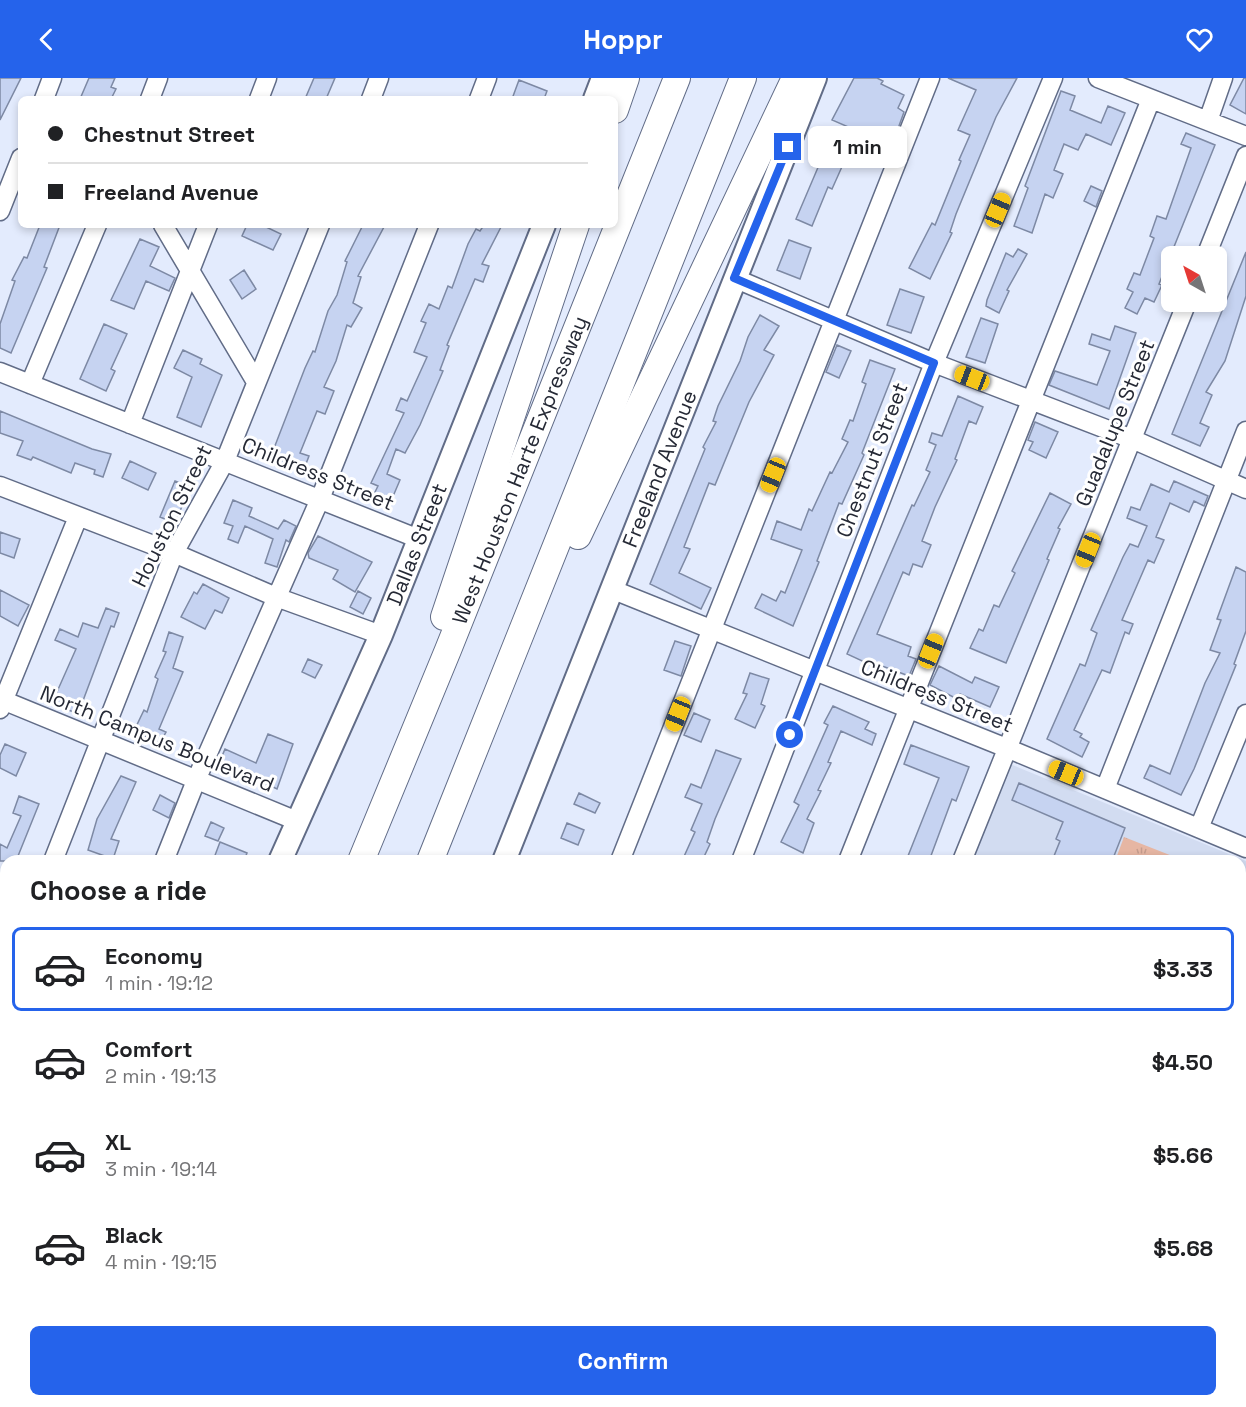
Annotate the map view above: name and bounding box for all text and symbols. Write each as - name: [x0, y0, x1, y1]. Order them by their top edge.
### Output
- text: Hoppr: [583, 22, 663, 57]
- icon: back: [30, 23, 63, 56]
- icon: heart: [1183, 23, 1216, 56]
- text: Chestnut Street: [84, 120, 255, 148]
- callout: 1 min: [809, 126, 908, 168]
- route end: [774, 133, 801, 160]
- text: 1 min: [833, 134, 882, 160]
- text: Freeland Avenue: [84, 178, 259, 206]
- car: [983, 190, 1013, 230]
- north arrow: [1161, 246, 1227, 312]
- map controls: [1161, 246, 1227, 312]
- street label: West Houston Harte Expressway: [446, 312, 593, 628]
- street label: Guadalupe Street: [1069, 335, 1160, 510]
- car: [952, 363, 992, 393]
- street label: Chestnut Street: [830, 378, 914, 541]
- street label: Freeland Avenue: [616, 386, 703, 551]
- street label: Childress Street: [238, 431, 398, 516]
- street label: Houston Street: [125, 440, 218, 591]
- car: [758, 455, 788, 495]
- street label: Dallas Street: [380, 479, 453, 609]
- car: [1073, 530, 1103, 570]
- car: [916, 631, 946, 671]
- street label: Childress Street: [857, 653, 1017, 738]
- street label: North Campus Boulevard: [36, 679, 278, 798]
- car: [663, 694, 693, 734]
- route start: [776, 721, 803, 748]
- car: [1046, 758, 1086, 788]
- text: Choose a ride: [30, 873, 207, 908]
- icon: car: [33, 942, 87, 996]
- text: Economy: [105, 942, 203, 970]
- text: $3.33: [1153, 955, 1213, 983]
- text: 1 min · 19:12: [105, 970, 213, 996]
- icon: car: [33, 1035, 87, 1089]
- text: Comfort: [105, 1035, 193, 1063]
- text: $4.50: [1152, 1048, 1213, 1076]
- text: 2 min · 19:13: [105, 1063, 217, 1089]
- icon: car: [33, 1128, 87, 1182]
- text: XL: [105, 1128, 131, 1156]
- text: $5.66: [1153, 1141, 1213, 1169]
- text: 3 min · 19:14: [105, 1156, 217, 1182]
- icon: car: [33, 1221, 87, 1275]
- text: Black: [105, 1221, 163, 1249]
- text: $5.68: [1153, 1234, 1213, 1262]
- text: 4 min · 19:15: [105, 1249, 217, 1275]
- button: Confirm: [30, 1326, 1216, 1395]

